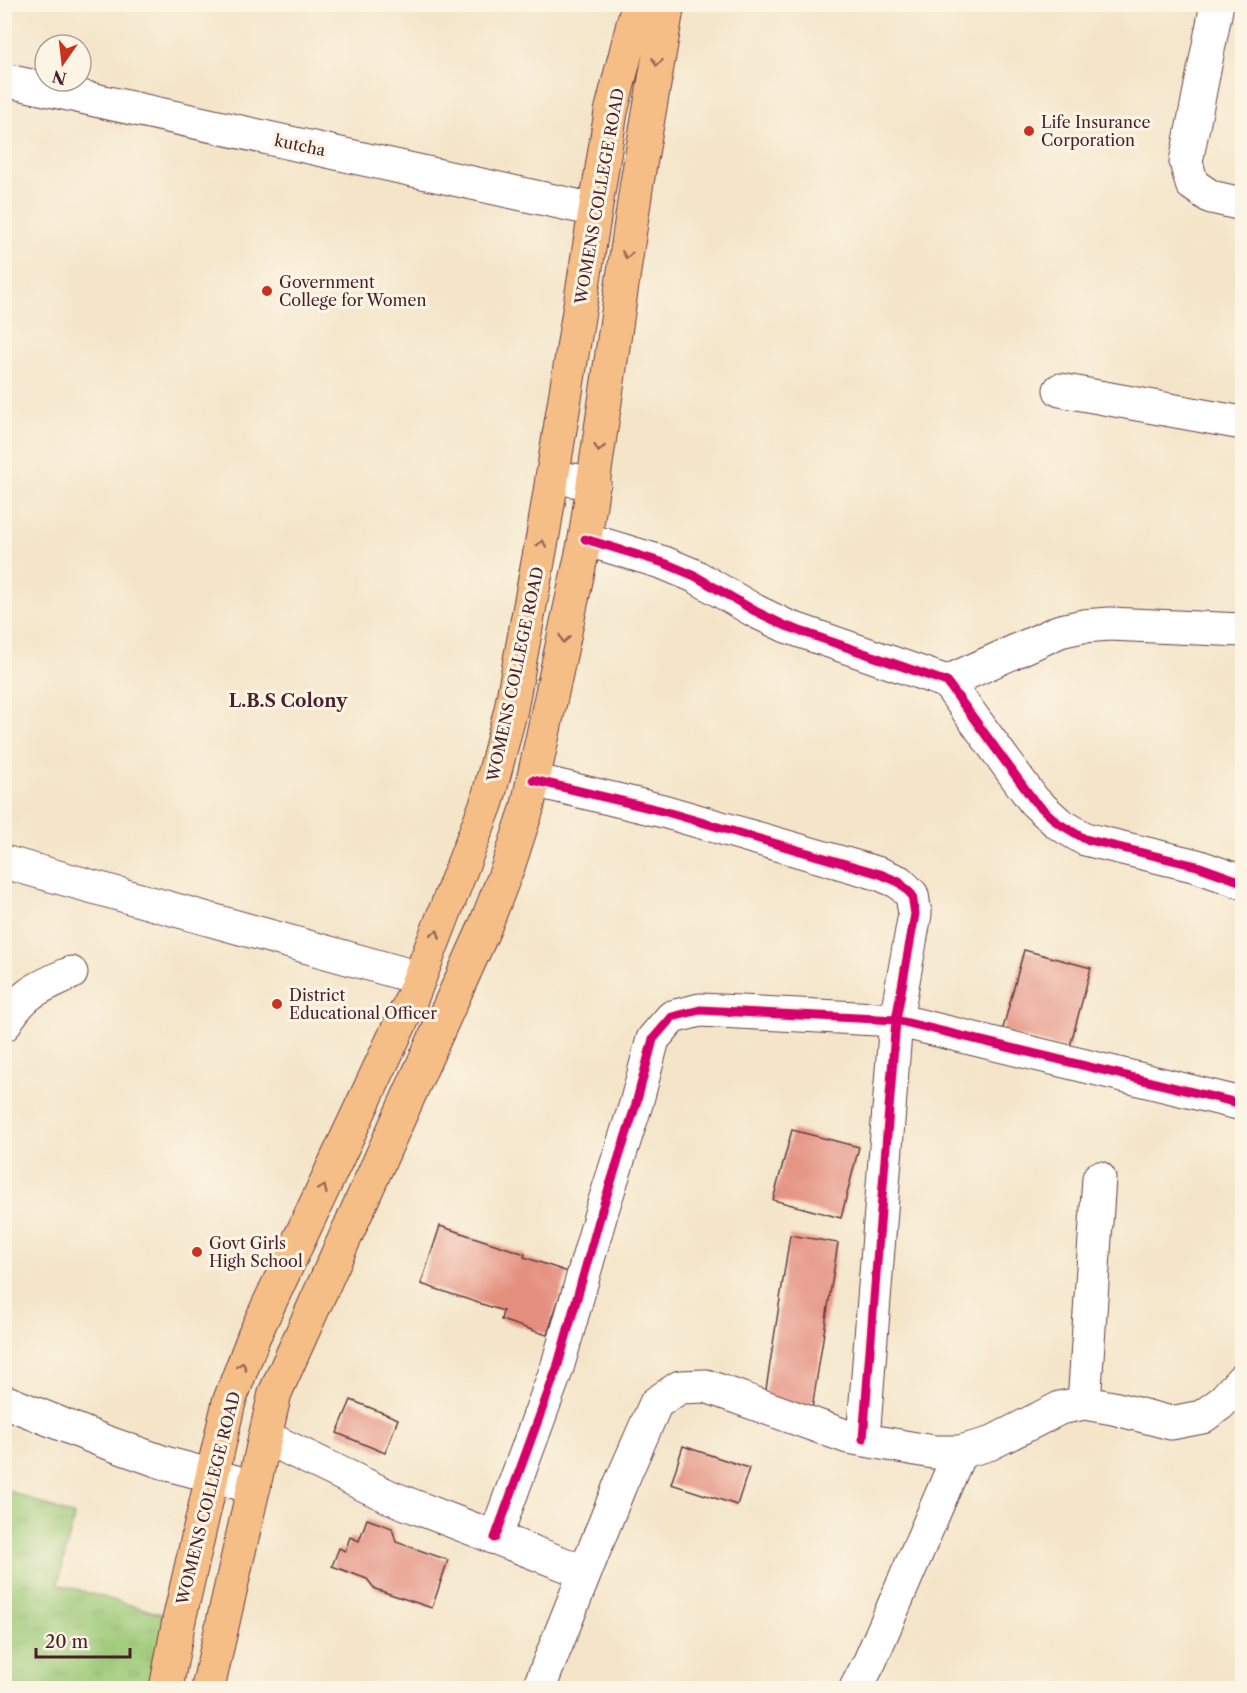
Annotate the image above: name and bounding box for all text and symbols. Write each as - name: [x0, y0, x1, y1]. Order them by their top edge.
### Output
- north arrow: [33, 33, 93, 93]
- one-way arrow: [652, 57, 664, 67]
- text: N: [50, 66, 69, 89]
- street label: WOMENS COLLEGE ROAD: [570, 86, 628, 307]
- place label: Life Insurance Corporation: [1041, 112, 1150, 150]
- marker: Life Insurance Corporation: [1022, 124, 1036, 138]
- street label: kutcha: [273, 130, 328, 160]
- one-way arrow: [622, 250, 634, 259]
- place label: Government College for Women: [279, 272, 426, 310]
- marker: Government College for Women: [260, 284, 274, 298]
- one-way arrow: [594, 443, 606, 452]
- one-way arrow: [535, 540, 548, 550]
- street label: WOMENS COLLEGE ROAD: [482, 565, 548, 784]
- one-way arrow: [558, 634, 571, 644]
- district label: L.B.S Colony: [229, 690, 348, 712]
- one-way arrow: [429, 929, 442, 940]
- place label: District Educational Officer: [289, 985, 437, 1023]
- marker: District Educational Officer: [270, 997, 284, 1011]
- one-way arrow: [316, 1184, 328, 1195]
- place label: Govt Girls High School: [209, 1233, 303, 1271]
- marker: Govt Girls High School: [190, 1245, 204, 1259]
- one-way arrow: [235, 1362, 248, 1372]
- street label: WOMENS COLLEGE ROAD: [172, 1389, 244, 1608]
- scale bar: [36, 1621, 130, 1659]
- text: 20 m: [45, 1631, 89, 1653]

